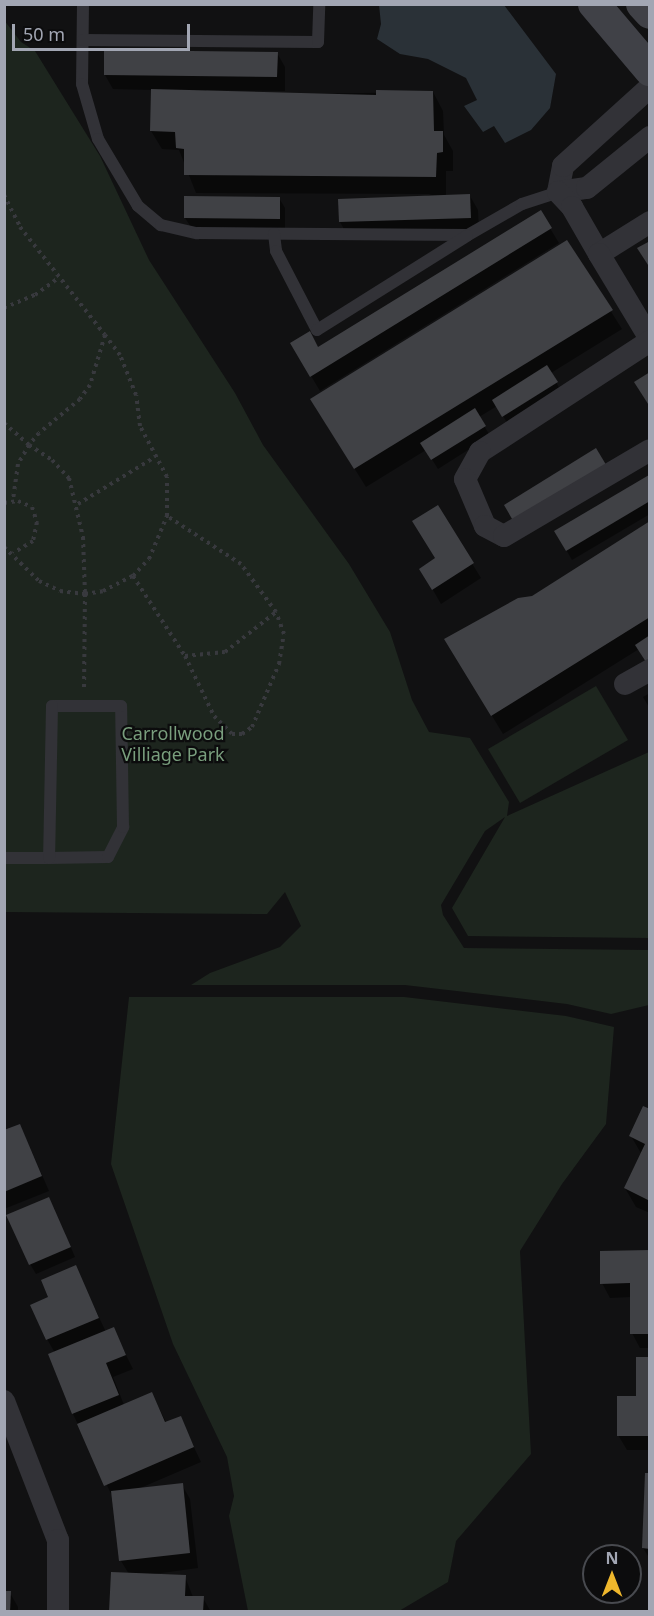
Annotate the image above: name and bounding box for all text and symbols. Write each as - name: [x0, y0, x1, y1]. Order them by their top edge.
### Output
- scale bar: [15, 12, 194, 50]
- text: 50 m: [23, 22, 65, 46]
- park label: Carrollwood Villiage Park: [121, 723, 225, 766]
- north arrow: [582, 1544, 642, 1604]
- text: N: [605, 1547, 619, 1569]

